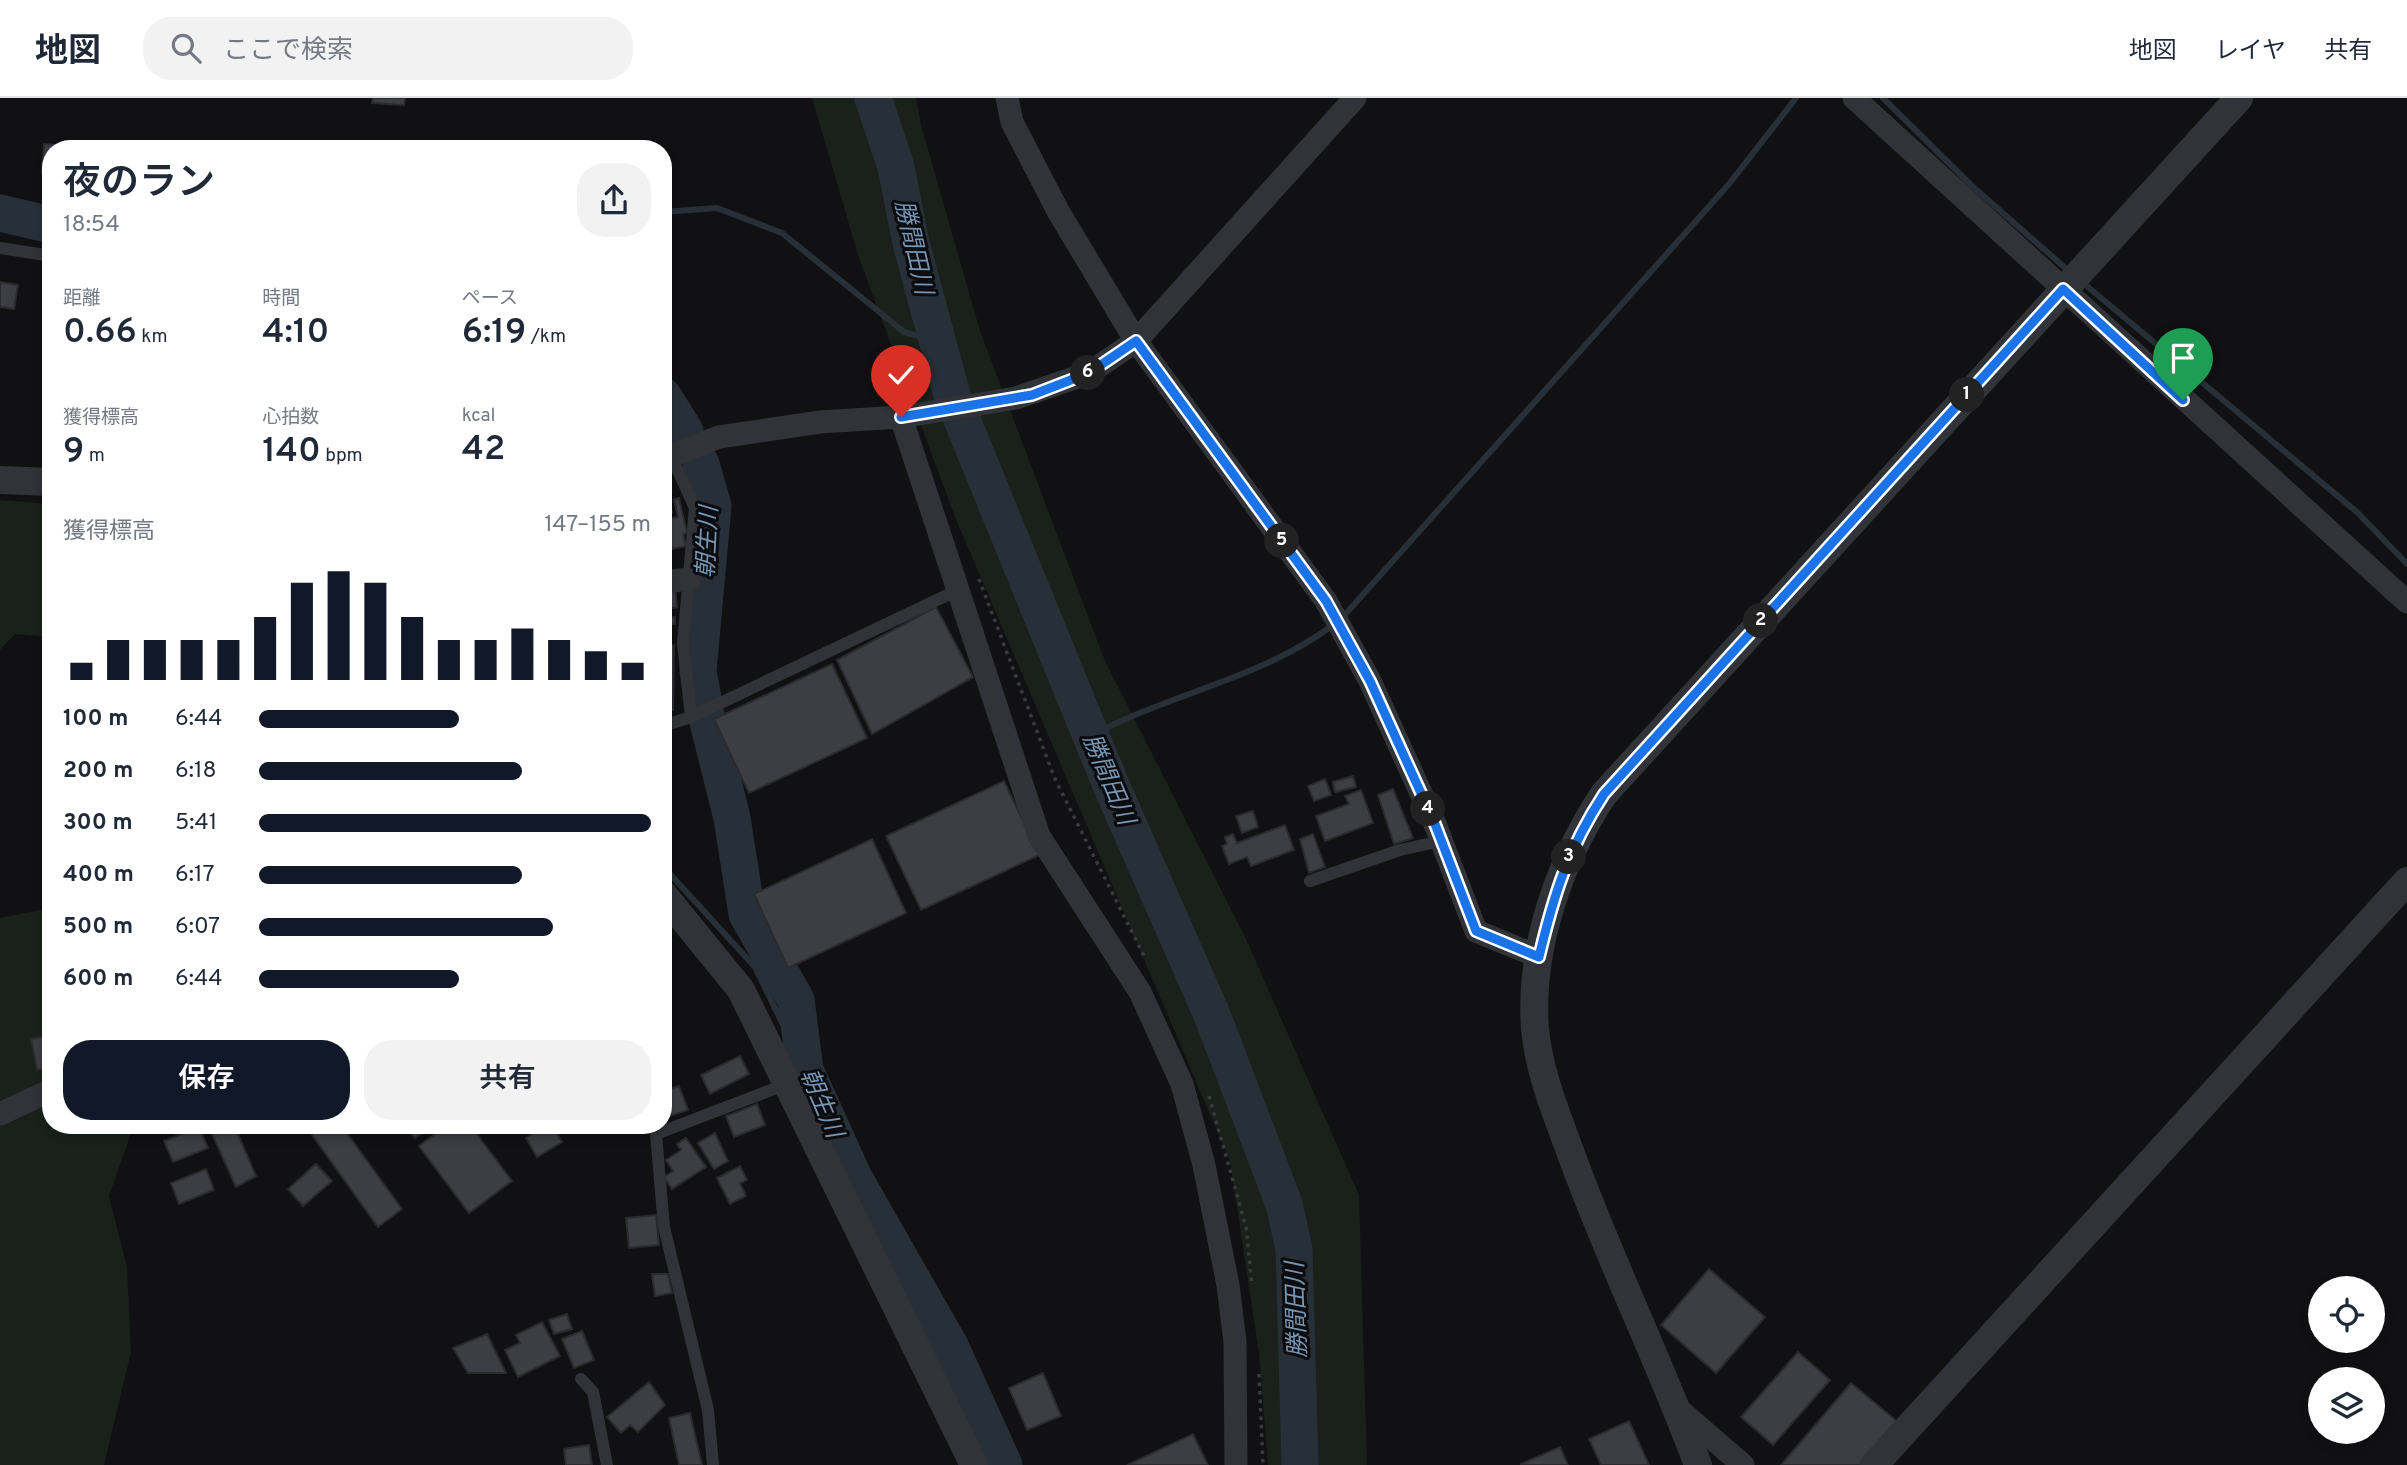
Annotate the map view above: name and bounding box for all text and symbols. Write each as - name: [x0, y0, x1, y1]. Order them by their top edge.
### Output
- search box: [143, 17, 633, 80]
- icon: search: [167, 29, 205, 67]
- text: 地図: [35, 32, 101, 74]
- text: ここで検索: [223, 35, 353, 68]
- text: 地図: [2129, 37, 2177, 67]
- text: レイヤ: [2215, 37, 2286, 67]
- text: 共有: [2324, 37, 2372, 67]
- text: 夜のラン: [63, 160, 215, 209]
- button: share: [577, 163, 651, 237]
- water label: 勝間田川: [887, 197, 938, 301]
- text: 18:54: [63, 211, 120, 240]
- text: 距離: [63, 287, 101, 311]
- text: 時間: [262, 287, 300, 311]
- text: ペース: [462, 287, 518, 311]
- text: 0.66: [63, 311, 137, 355]
- text: 4:10: [262, 311, 329, 355]
- text: 6:19: [462, 311, 526, 355]
- text: km: [137, 325, 168, 349]
- text: /km: [526, 325, 566, 349]
- pin: [2153, 328, 2213, 400]
- icon: arrive: [2164, 339, 2202, 377]
- pin: [871, 345, 931, 417]
- icon: check: [882, 356, 920, 394]
- pin: 6: [1070, 356, 1106, 390]
- text: 6: [1082, 360, 1093, 384]
- pin: 1: [1950, 378, 1984, 412]
- text: 1: [1963, 382, 1970, 406]
- text: kcal: [462, 404, 495, 428]
- text: 獲得標高: [63, 406, 139, 430]
- text: 心拍数: [262, 406, 319, 430]
- text: 42: [462, 428, 505, 472]
- text: 9: [63, 430, 84, 474]
- text: 140: [262, 430, 321, 474]
- text: m: [84, 444, 105, 468]
- text: bpm: [321, 444, 363, 468]
- water label: 朝生川: [692, 502, 726, 579]
- text: 147–155 m: [544, 511, 651, 540]
- text: 獲得標高: [63, 518, 155, 547]
- pin: 5: [1264, 524, 1300, 558]
- text: 5: [1276, 528, 1287, 552]
- pin: 2: [1744, 603, 1778, 638]
- text: 2: [1755, 608, 1766, 632]
- text: 100 m: [63, 705, 128, 734]
- text: 6:44: [175, 705, 222, 734]
- water label: 勝間田川: [1075, 730, 1141, 833]
- text: 200 m: [63, 757, 133, 786]
- text: 6:18: [175, 757, 217, 786]
- pin: 4: [1410, 792, 1446, 826]
- text: 4: [1421, 796, 1434, 820]
- text: 300 m: [63, 809, 133, 838]
- text: 5:41: [175, 809, 217, 838]
- pin: 3: [1552, 840, 1586, 874]
- text: 3: [1563, 844, 1574, 868]
- text: 400 m: [63, 861, 134, 890]
- text: 6:17: [175, 861, 214, 890]
- text: 500 m: [63, 913, 133, 942]
- text: 6:07: [175, 913, 220, 942]
- text: 600 m: [63, 965, 133, 994]
- text: 6:44: [175, 965, 222, 994]
- button: 保存: [63, 1040, 350, 1120]
- button: 共有: [364, 1040, 651, 1120]
- water label: 朝生川: [792, 1065, 849, 1146]
- water label: 勝間田川: [1281, 1258, 1315, 1358]
- map controls: [2308, 1276, 2385, 1444]
- button: locate: [2308, 1276, 2385, 1353]
- button: layers: [2308, 1367, 2385, 1444]

